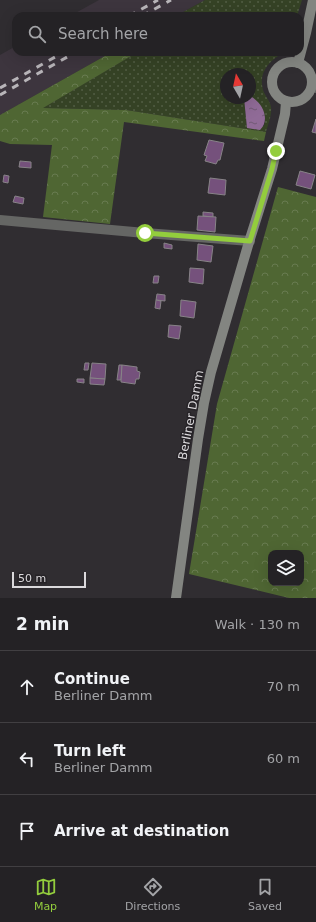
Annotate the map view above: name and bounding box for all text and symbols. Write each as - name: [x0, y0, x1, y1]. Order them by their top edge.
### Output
- search box: [12, 12, 304, 56]
- icon: search: [26, 23, 48, 45]
- text: Search here: [58, 25, 148, 43]
- north arrow: [220, 68, 256, 104]
- route end: [267, 142, 285, 160]
- route start: [136, 224, 154, 242]
- street label: Berliner Damm: [175, 369, 207, 461]
- map controls: [268, 550, 304, 586]
- button: layers: [268, 550, 304, 586]
- scale bar: [12, 570, 86, 589]
- text: 50 m: [18, 572, 46, 585]
- text: 2 min: [16, 614, 69, 634]
- text: Walk · 130 m: [215, 617, 300, 632]
- text: Continue: [54, 670, 130, 688]
- icon: ahead: [16, 676, 38, 698]
- text: 70 m: [267, 679, 300, 694]
- text: Berliner Damm: [54, 688, 153, 703]
- text: Turn left: [54, 742, 126, 760]
- icon: left: [16, 748, 38, 770]
- text: 60 m: [267, 751, 300, 766]
- text: Berliner Damm: [54, 760, 153, 775]
- icon: arrive: [16, 820, 38, 842]
- text: Arrive at destination: [54, 822, 229, 840]
- tab: Map: [34, 876, 57, 913]
- tab: Directions: [125, 876, 180, 913]
- tab: Saved: [248, 876, 282, 913]

